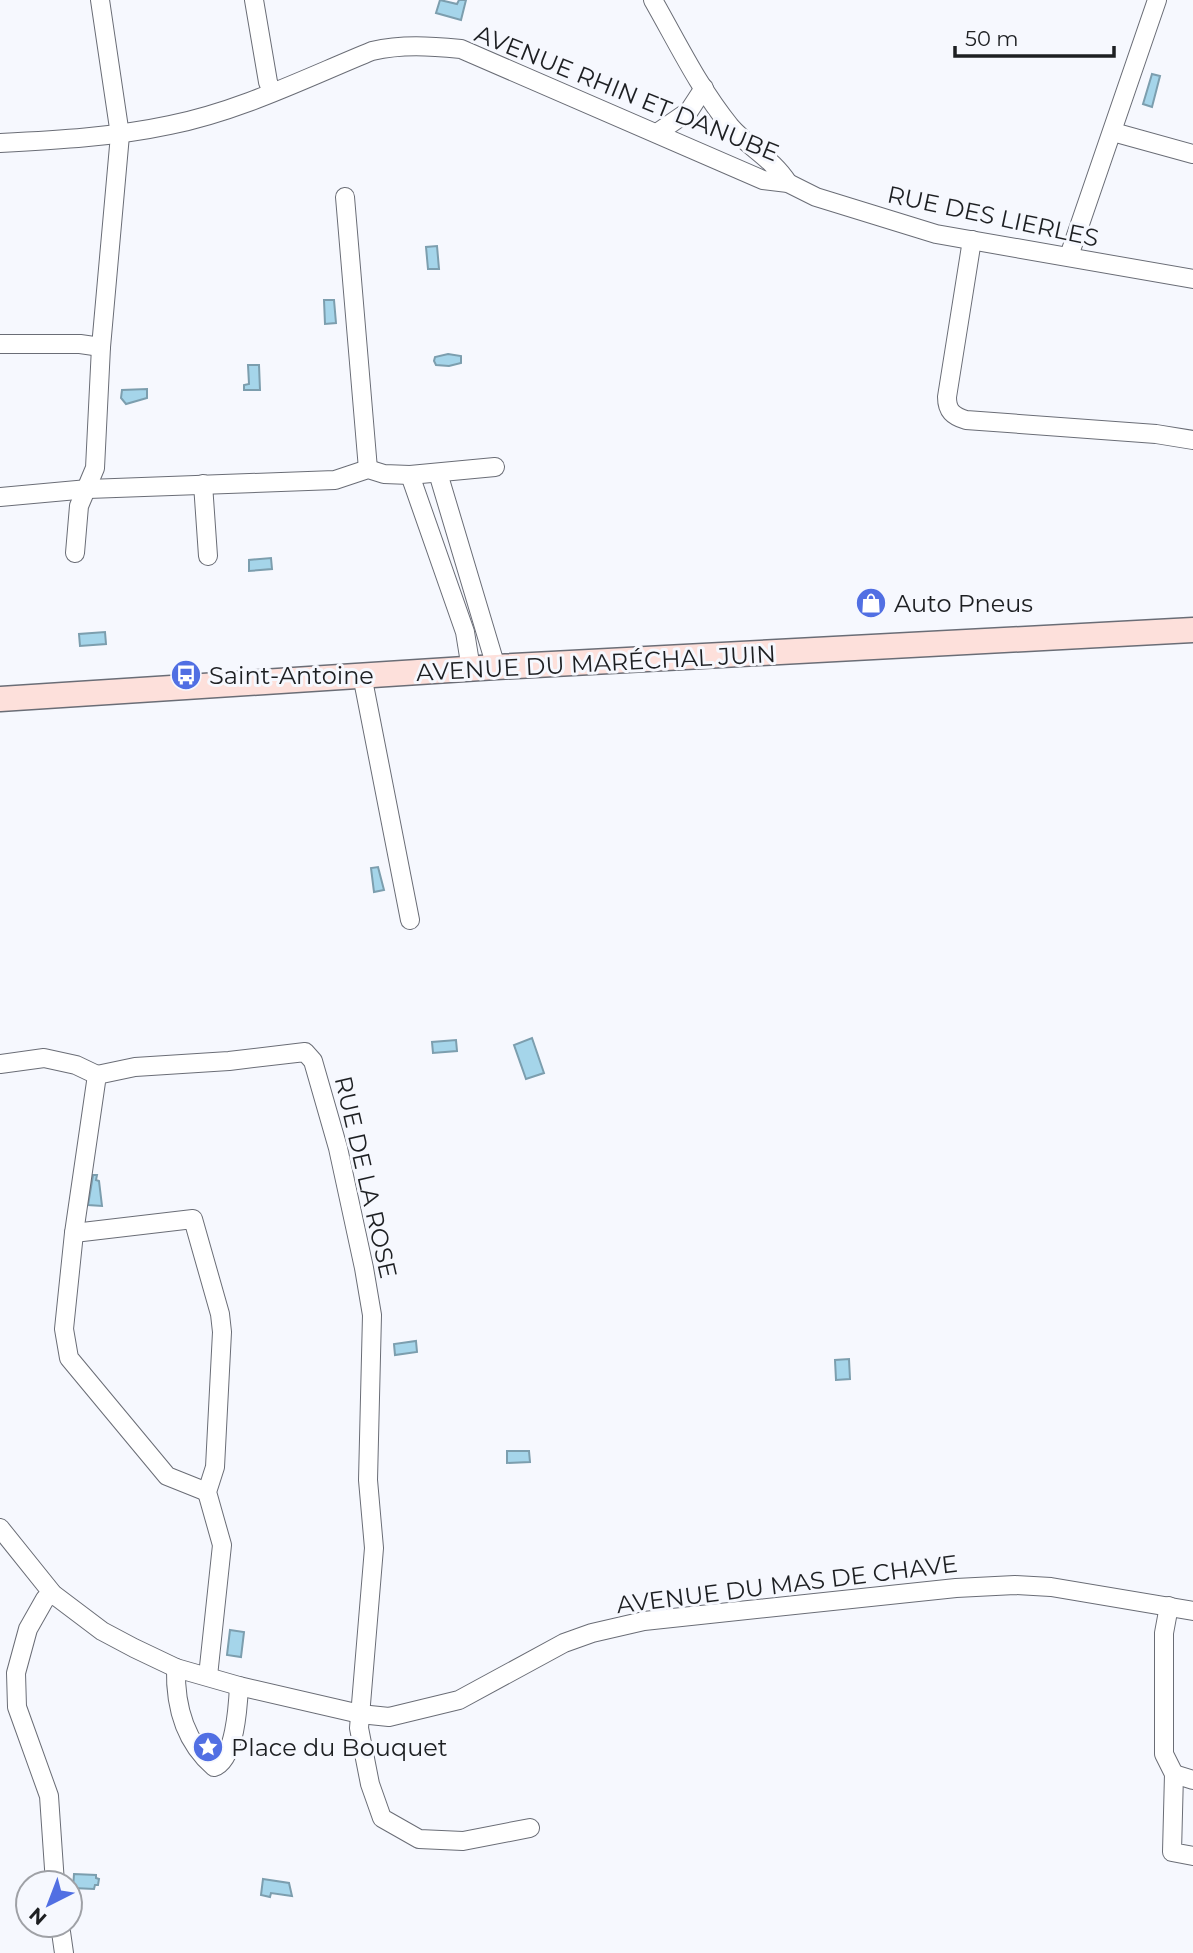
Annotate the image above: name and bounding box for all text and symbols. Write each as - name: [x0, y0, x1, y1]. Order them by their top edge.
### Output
- scale bar: [955, 14, 1114, 58]
- street label: AVENUE RHIN ET DANUBE: [471, 19, 783, 167]
- text: 50 m: [965, 26, 1019, 51]
- street label: RUE DES LIERLES: [885, 179, 1101, 253]
- shop icon: Auto Pneus: [854, 586, 888, 620]
- place label: Auto Pneus: [894, 589, 1033, 618]
- street label: AVENUE DU MARÉCHAL JUIN: [415, 639, 777, 687]
- bus stop icon: Saint-Antoine: [169, 658, 203, 692]
- place label: Saint-Antoine: [209, 661, 374, 690]
- street label: RUE DE LA ROSE: [329, 1073, 403, 1281]
- street label: AVENUE DU MAS DE CHAVE: [615, 1549, 959, 1619]
- place icon: Place du Bouquet: [191, 1730, 225, 1764]
- place label: Place du Bouquet: [231, 1733, 448, 1762]
- north arrow: [14, 1869, 84, 1939]
- text: N: [25, 1903, 51, 1930]

